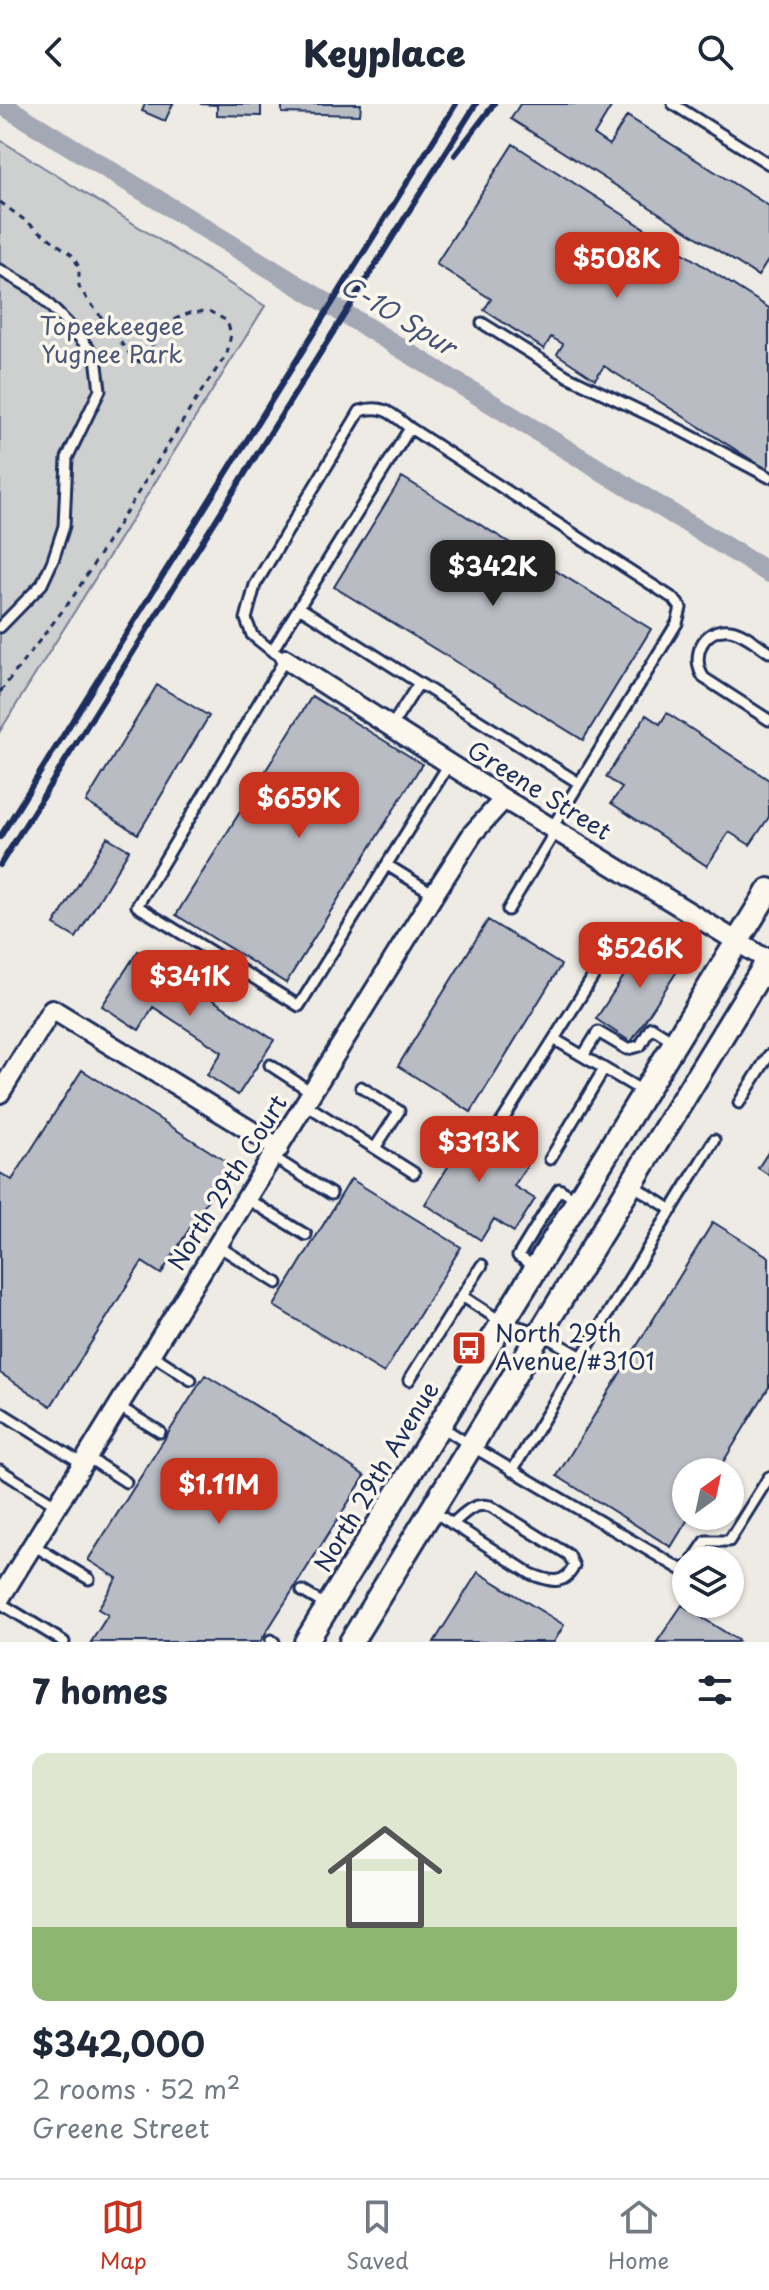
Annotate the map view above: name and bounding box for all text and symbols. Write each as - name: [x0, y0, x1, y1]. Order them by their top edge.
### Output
- text: Keyplace: [303, 25, 466, 79]
- icon: back: [32, 30, 76, 74]
- icon: search: [693, 30, 737, 74]
- pin: $508K: [561, 232, 673, 300]
- text: $508K: [573, 238, 661, 277]
- water label: C-10 Spur: [334, 265, 467, 366]
- park label: Topeekeegee Yugnee Park: [39, 307, 185, 371]
- pin: $342K: [437, 540, 549, 608]
- text: $342K: [448, 546, 538, 585]
- street label: Greene Street: [461, 731, 619, 848]
- pin: $659K: [243, 772, 355, 840]
- text: $659K: [257, 778, 341, 817]
- pin: $526K: [584, 922, 696, 990]
- text: $526K: [597, 928, 683, 967]
- pin: $341K: [134, 950, 246, 1018]
- text: $341K: [149, 956, 231, 995]
- street label: North 29th Court: [158, 1087, 295, 1277]
- pin: $313K: [423, 1116, 535, 1184]
- text: $313K: [438, 1122, 520, 1161]
- place label: North 29th Avenue/#3101: [495, 1314, 655, 1378]
- bus stop icon: North 29th Avenue/#3101: [450, 1329, 488, 1367]
- street label: North 29th Avenue: [304, 1374, 446, 1578]
- pin: $1.11M: [154, 1458, 284, 1526]
- north arrow: [672, 1458, 744, 1530]
- map controls: [672, 1458, 744, 1618]
- text: $1.11M: [178, 1464, 260, 1503]
- button: layers: [672, 1546, 744, 1618]
- text: 7 homes: [32, 1664, 168, 1716]
- icon: filters: [693, 1668, 737, 1712]
- icon: home: [313, 1805, 457, 1949]
- text: $342,000: [32, 2017, 205, 2069]
- text: 2 rooms · 52 m²: [32, 2069, 240, 2108]
- text: Greene Street: [32, 2108, 209, 2147]
- tab: Map: [100, 2195, 147, 2276]
- tab: Saved: [346, 2195, 409, 2276]
- tab: Home: [608, 2195, 669, 2276]

